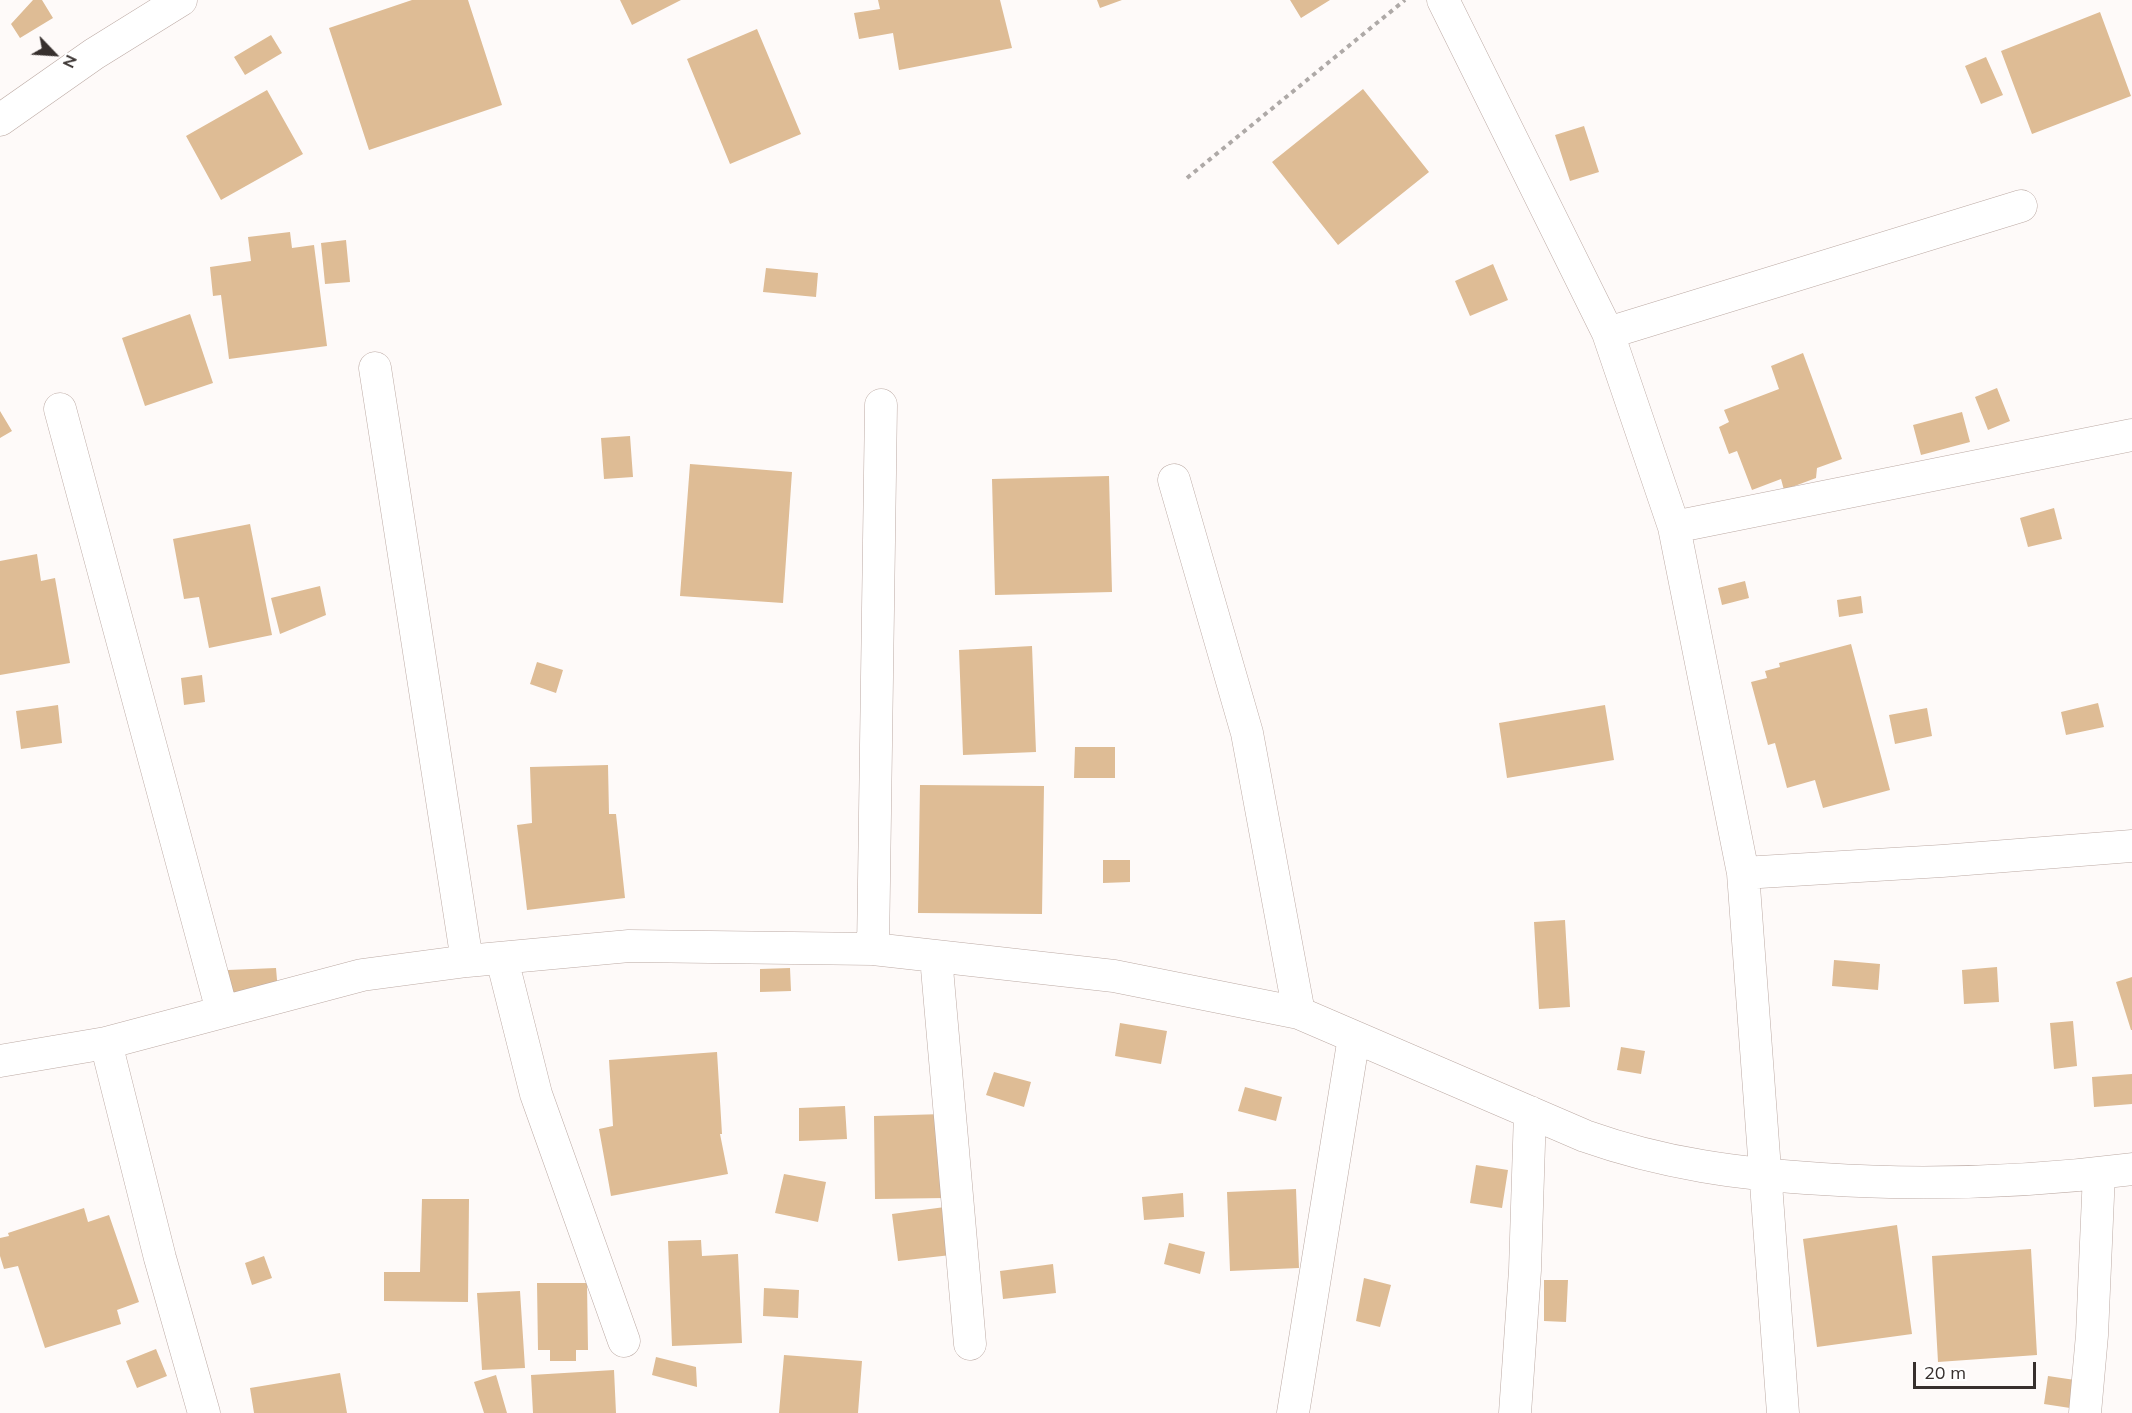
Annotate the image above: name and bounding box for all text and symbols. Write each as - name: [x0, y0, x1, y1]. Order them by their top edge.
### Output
- north arrow: [24, 24, 84, 84]
- text: N: [59, 52, 82, 71]
- scale bar: [1916, 1350, 2039, 1388]
- text: 20 m: [1924, 1361, 1966, 1384]

